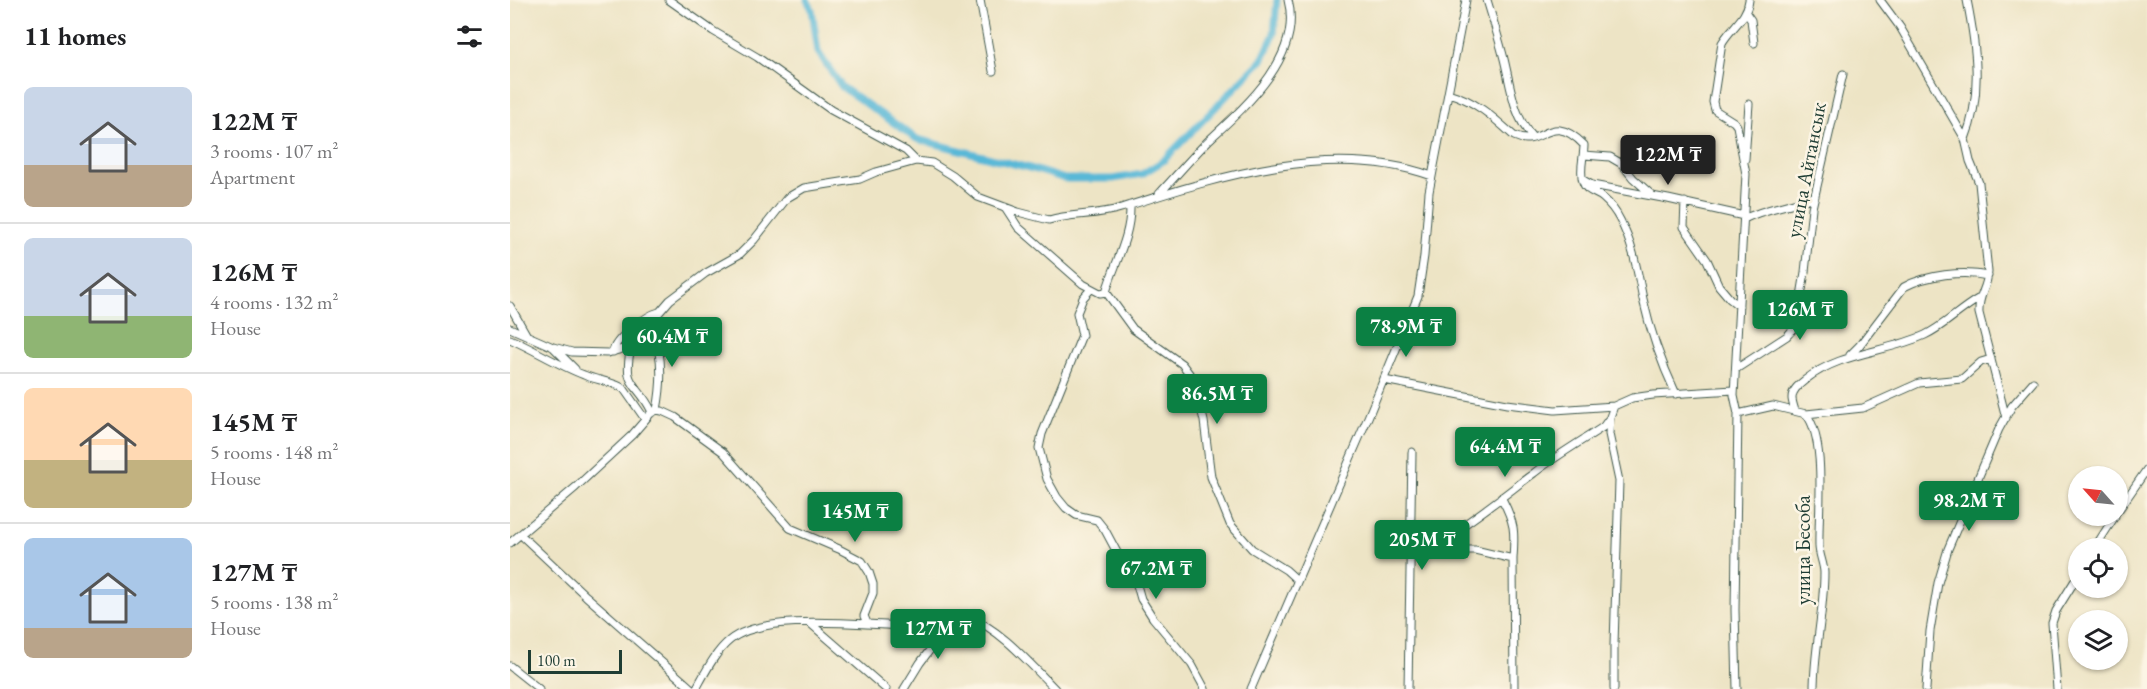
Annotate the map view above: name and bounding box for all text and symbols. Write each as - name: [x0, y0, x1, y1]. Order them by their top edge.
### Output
- text: 11 homes: [24, 19, 126, 53]
- icon: filters: [453, 20, 486, 53]
- street label: улица Айтансык: [1779, 100, 1832, 240]
- text: 122M ₸: [210, 104, 297, 138]
- icon: home: [72, 111, 144, 183]
- pin: 122M ₸: [1619, 135, 1717, 186]
- text: 3 rooms · 107 m²: [210, 138, 338, 164]
- text: 122M ₸: [1635, 141, 1701, 167]
- text: Apartment: [210, 164, 295, 190]
- text: 126M ₸: [210, 255, 297, 289]
- icon: home: [72, 262, 144, 334]
- text: 4 rooms · 132 m²: [210, 289, 338, 315]
- pin: 126M ₸: [1751, 290, 1849, 341]
- text: 126M ₸: [1767, 296, 1833, 322]
- pin: 78.9M ₸: [1351, 307, 1461, 358]
- text: 78.9M ₸: [1370, 313, 1442, 339]
- text: House: [210, 315, 261, 341]
- pin: 60.4M ₸: [617, 317, 727, 368]
- text: 60.4M ₸: [636, 323, 708, 349]
- pin: 86.5M ₸: [1162, 374, 1272, 425]
- text: 86.5M ₸: [1181, 380, 1253, 406]
- text: 145M ₸: [210, 405, 297, 439]
- icon: home: [72, 412, 144, 484]
- pin: 64.4M ₸: [1450, 427, 1560, 478]
- text: 64.4M ₸: [1469, 433, 1541, 459]
- text: 5 rooms · 148 m²: [210, 439, 338, 465]
- text: House: [210, 465, 261, 491]
- north arrow: [2068, 466, 2128, 526]
- map controls: [2068, 466, 2128, 670]
- pin: 98.2M ₸: [1914, 481, 2024, 532]
- text: 98.2M ₸: [1933, 487, 2005, 513]
- pin: 145M ₸: [806, 492, 904, 543]
- street label: улица Бесоба: [1789, 494, 1816, 605]
- text: 145M ₸: [822, 498, 888, 524]
- pin: 205M ₸: [1373, 520, 1471, 571]
- text: 205M ₸: [1389, 526, 1455, 552]
- button: locate: [2068, 538, 2128, 598]
- pin: 67.2M ₸: [1101, 549, 1211, 600]
- text: 127M ₸: [210, 555, 297, 589]
- text: 67.2M ₸: [1120, 555, 1192, 581]
- icon: home: [72, 562, 144, 634]
- text: 5 rooms · 138 m²: [210, 589, 338, 615]
- pin: 127M ₸: [889, 609, 987, 660]
- button: layers: [2068, 610, 2128, 670]
- text: House: [210, 615, 261, 641]
- text: 127M ₸: [905, 615, 971, 641]
- scale bar: [528, 647, 622, 674]
- text: 100 m: [537, 650, 576, 671]

